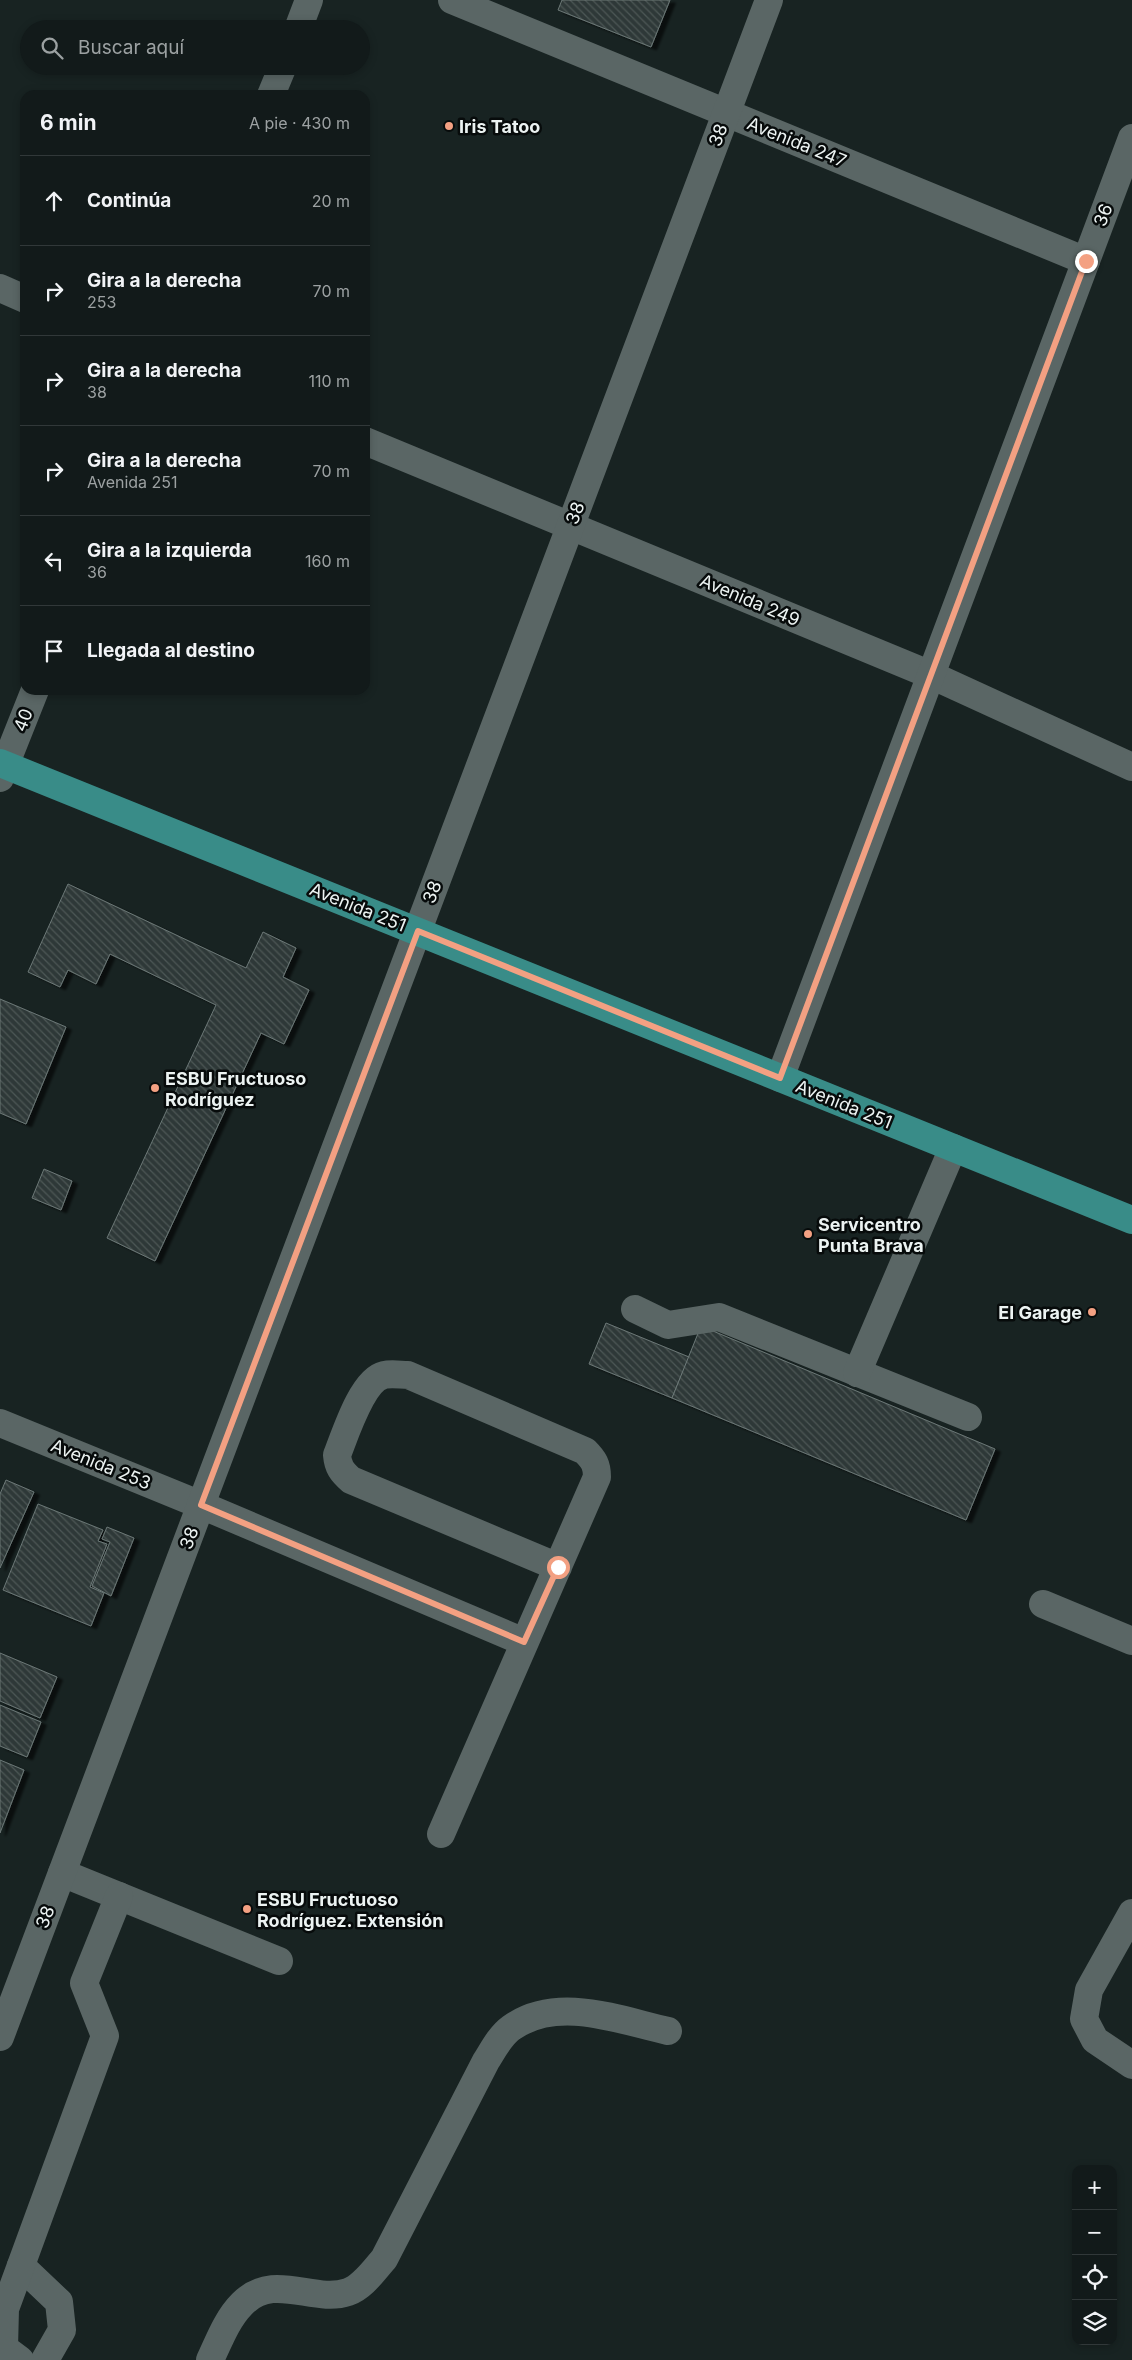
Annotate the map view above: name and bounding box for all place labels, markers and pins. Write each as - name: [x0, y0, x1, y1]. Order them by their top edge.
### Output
- place label: Iris Tatoo: [459, 116, 540, 137]
- marker: Iris Tatoo: [443, 120, 455, 132]
- place label: ESBU Fructuoso Rodríguez: [165, 1068, 306, 1110]
- marker: ESBU Fructuoso Rodríguez: [149, 1082, 161, 1094]
- place label: Servicentro Punta Brava: [818, 1214, 924, 1256]
- marker: Servicentro Punta Brava: [802, 1228, 814, 1240]
- place label: El Garage: [998, 1302, 1082, 1323]
- marker: El Garage: [1086, 1306, 1098, 1318]
- place label: ESBU Fructuoso Rodríguez. Extensión: [257, 1889, 443, 1931]
- marker: ESBU Fructuoso Rodríguez. Extensión: [241, 1903, 253, 1915]

